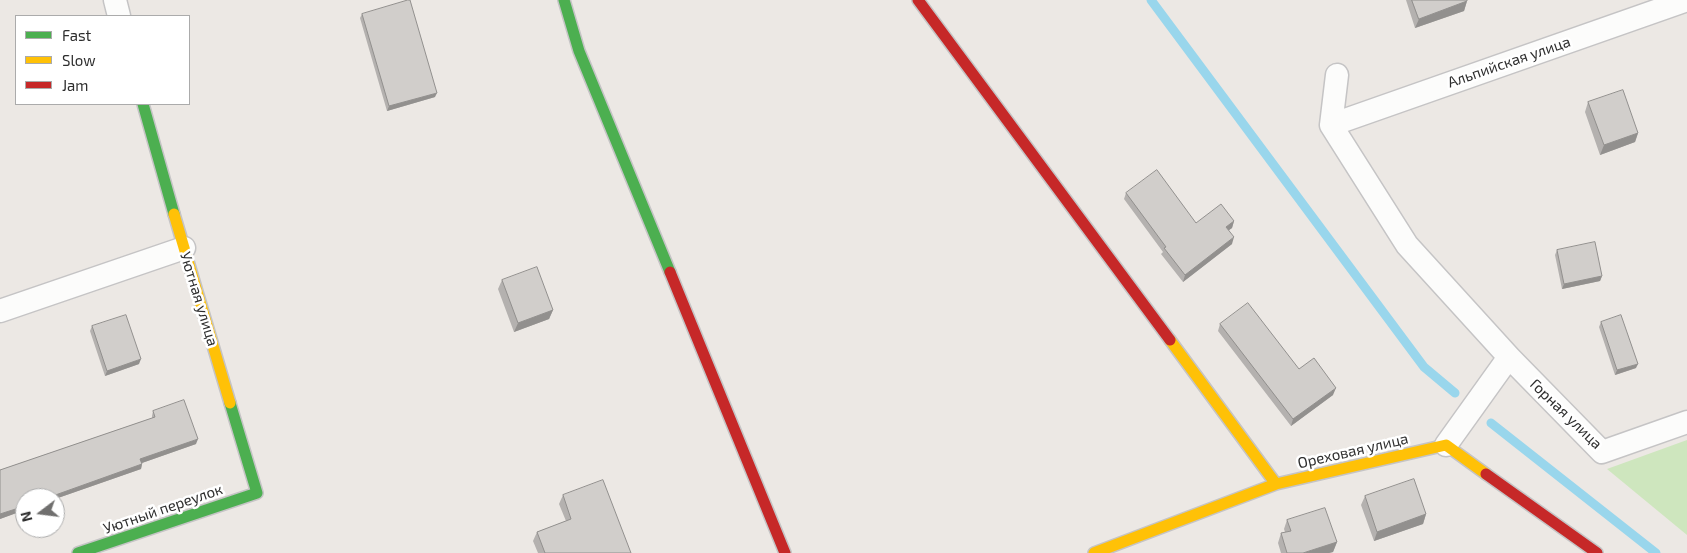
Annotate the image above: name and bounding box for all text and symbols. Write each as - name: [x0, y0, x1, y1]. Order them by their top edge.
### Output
- legend: [15, 15, 190, 105]
- text: Fast: [62, 26, 91, 44]
- street label: Альпийская улица: [1445, 33, 1573, 91]
- text: Slow: [62, 51, 96, 69]
- text: Jam: [62, 76, 88, 94]
- street label: Уютная улица: [176, 250, 222, 348]
- street label: Горная улица: [1526, 375, 1606, 453]
- street label: Ореховая улица: [1296, 430, 1410, 472]
- street label: Уютный переулок: [101, 480, 225, 538]
- north arrow: [15, 488, 65, 538]
- text: N: [16, 510, 36, 524]

